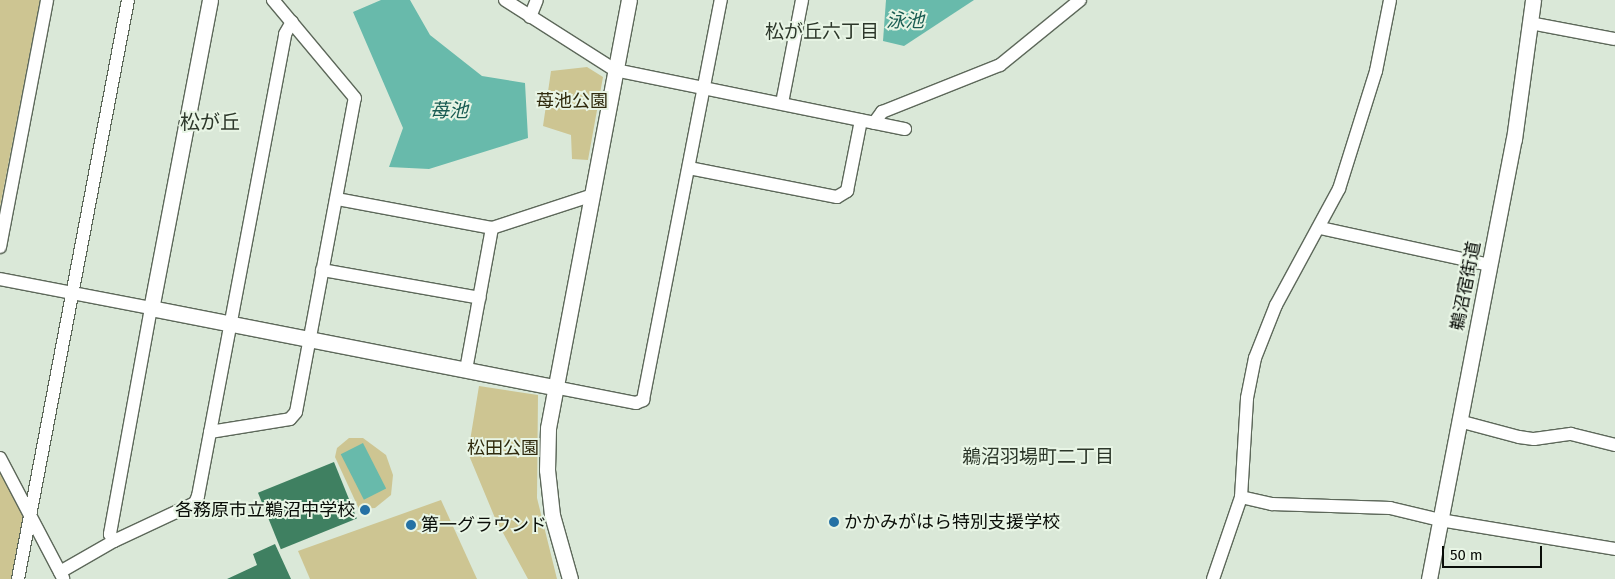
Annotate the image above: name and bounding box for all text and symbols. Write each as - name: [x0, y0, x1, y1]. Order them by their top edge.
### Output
- water label: 泳池: [886, 10, 924, 32]
- district label: 松が丘六丁目: [765, 21, 879, 43]
- park label: 苺池公園: [536, 90, 608, 112]
- water label: 苺池: [430, 100, 468, 122]
- district label: 松が丘: [180, 110, 240, 134]
- street label: 鵜沼宿街道: [1447, 240, 1485, 332]
- park label: 松田公園: [467, 437, 539, 459]
- district label: 鵜沼羽場町二丁目: [962, 446, 1114, 468]
- place label: 各務原市立鵜沼中学校: [175, 499, 355, 521]
- marker: 各務原市立鵜沼中学校: [359, 504, 371, 516]
- place label: かかみがはら特別支援学校: [844, 511, 1060, 533]
- place label: 第一グラウンド: [421, 514, 547, 536]
- marker: かかみがはら特別支援学校: [828, 516, 840, 528]
- marker: 第一グラウンド: [405, 519, 417, 531]
- scale bar: [1445, 536, 1545, 568]
- text: 50 m: [1450, 546, 1483, 564]

